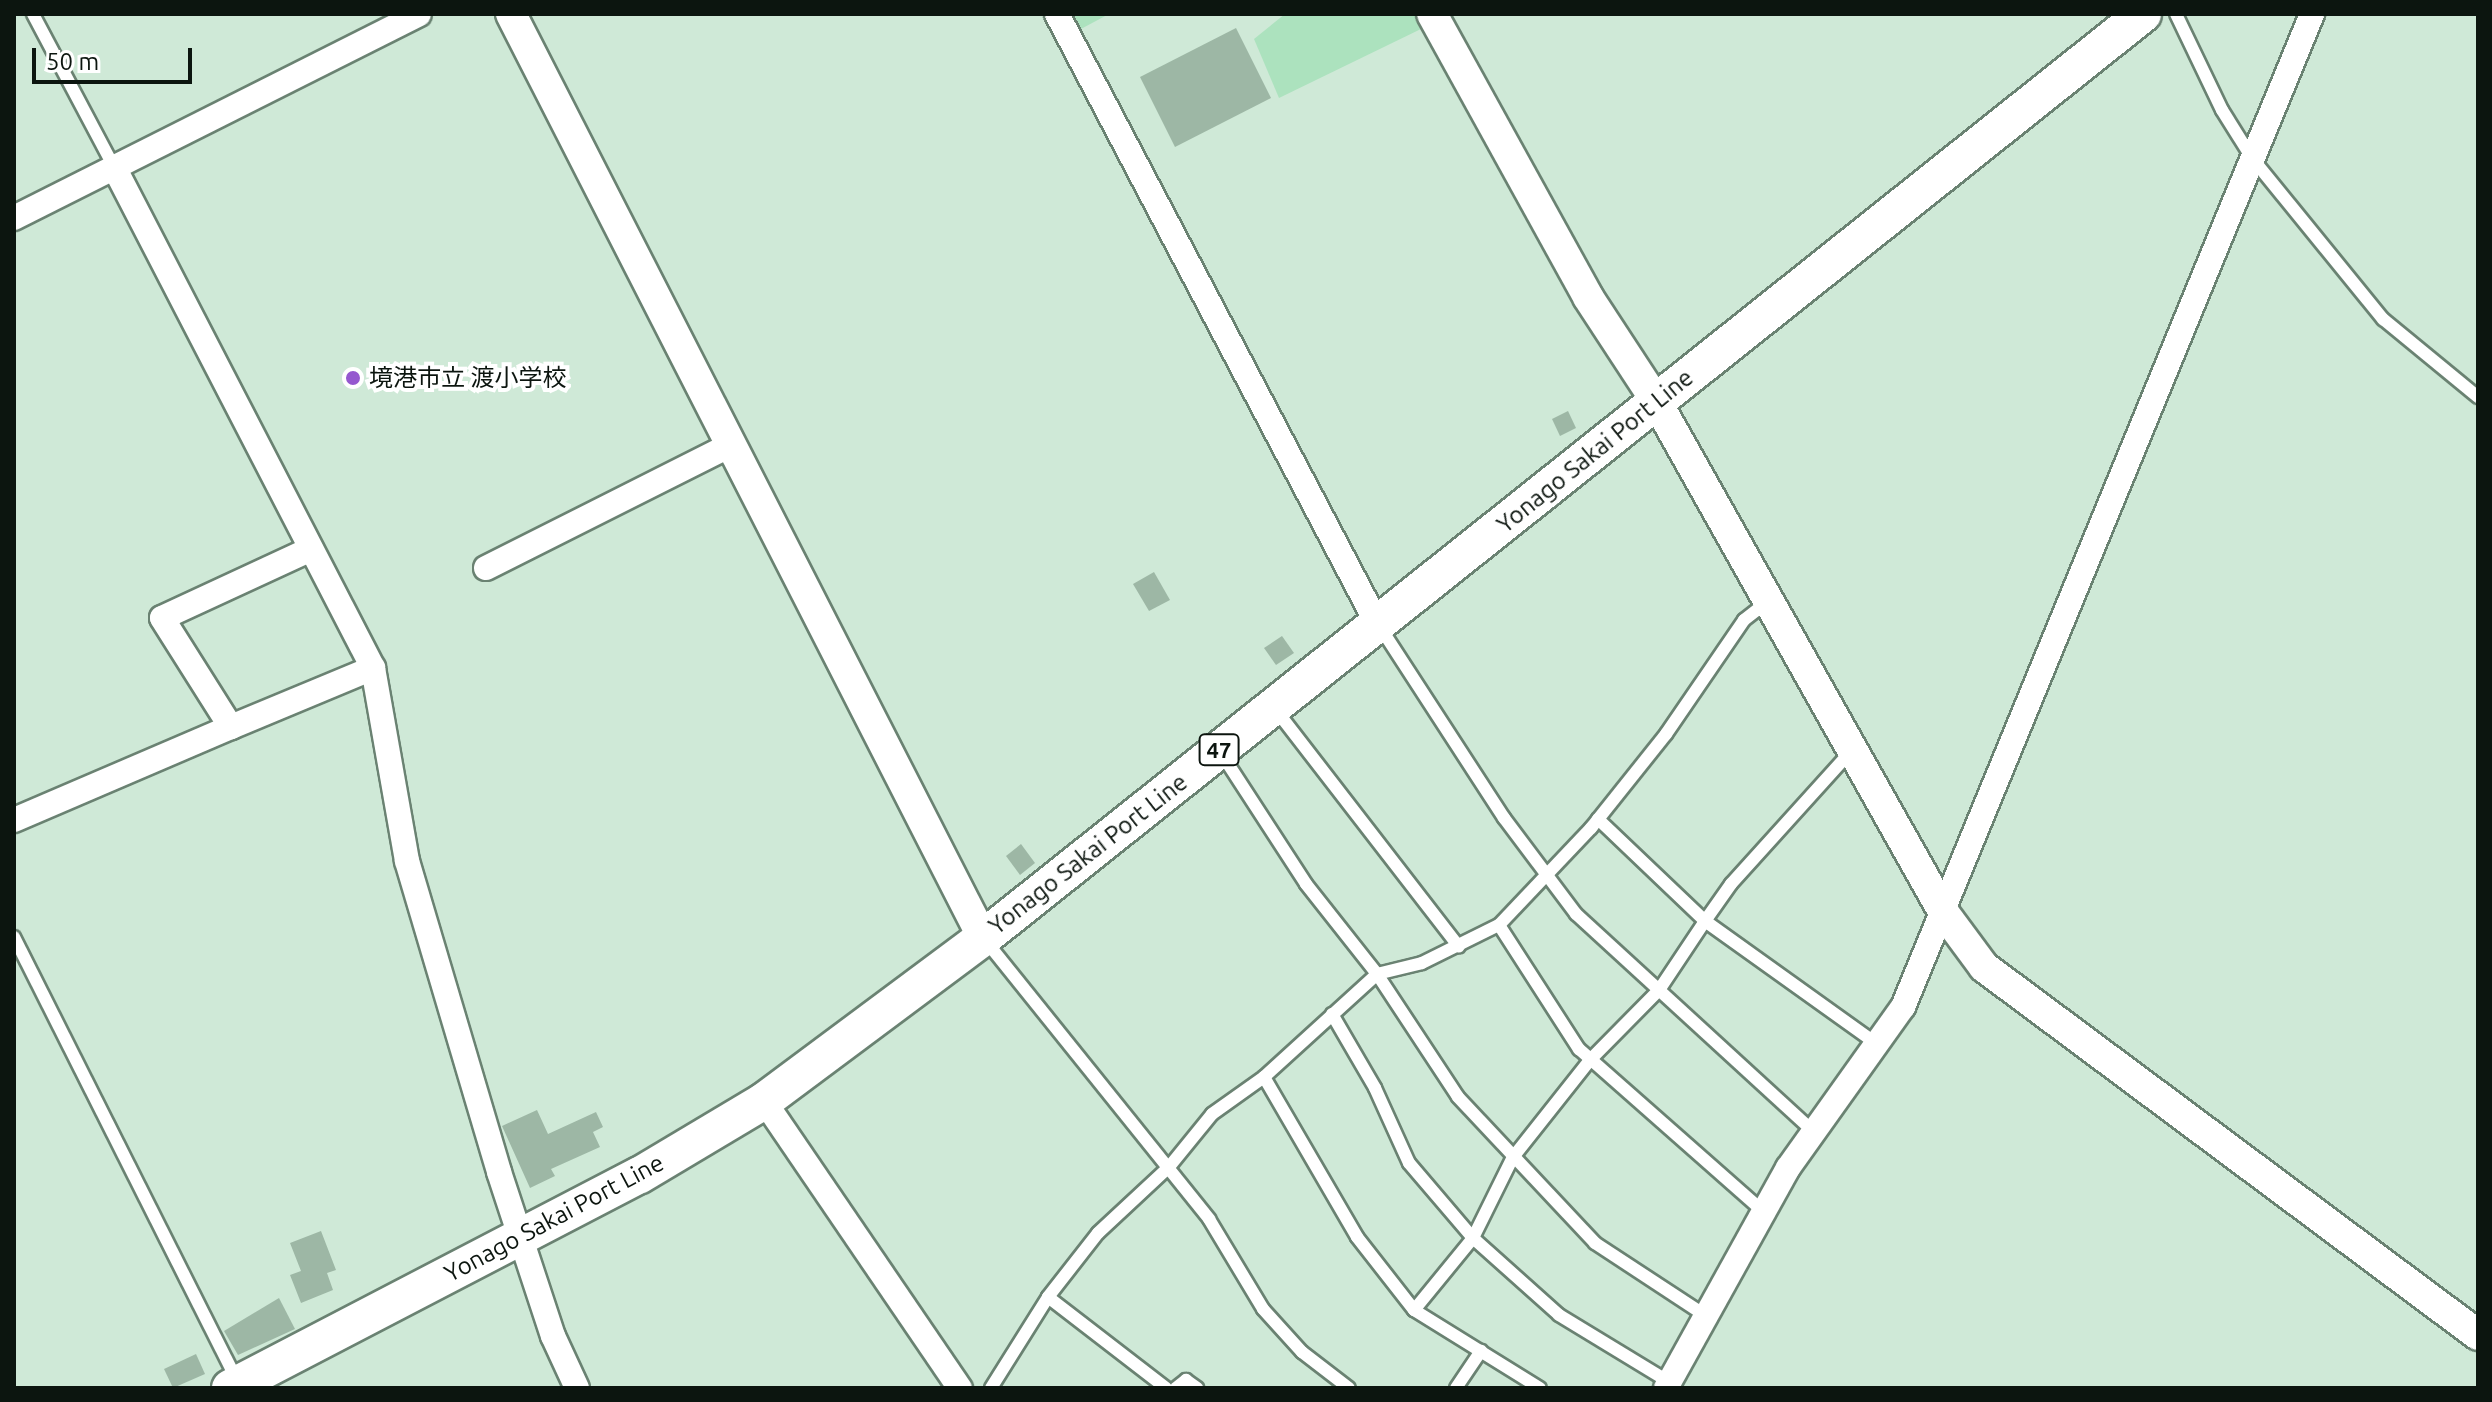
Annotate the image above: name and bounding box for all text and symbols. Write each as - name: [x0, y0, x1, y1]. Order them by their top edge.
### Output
- scale bar: [36, 32, 196, 82]
- text: 50 m: [46, 48, 99, 75]
- street label: Yonago Sakai Port Line: [1491, 363, 1699, 539]
- place label: 境港市立 渡小学校: [369, 364, 566, 392]
- marker: 境港市立 渡小学校: [344, 369, 362, 387]
- road number: 47: [1197, 732, 1241, 768]
- street label: Yonago Sakai Port Line: [983, 768, 1193, 940]
- street label: Yonago Sakai Port Line: [439, 1148, 669, 1288]

